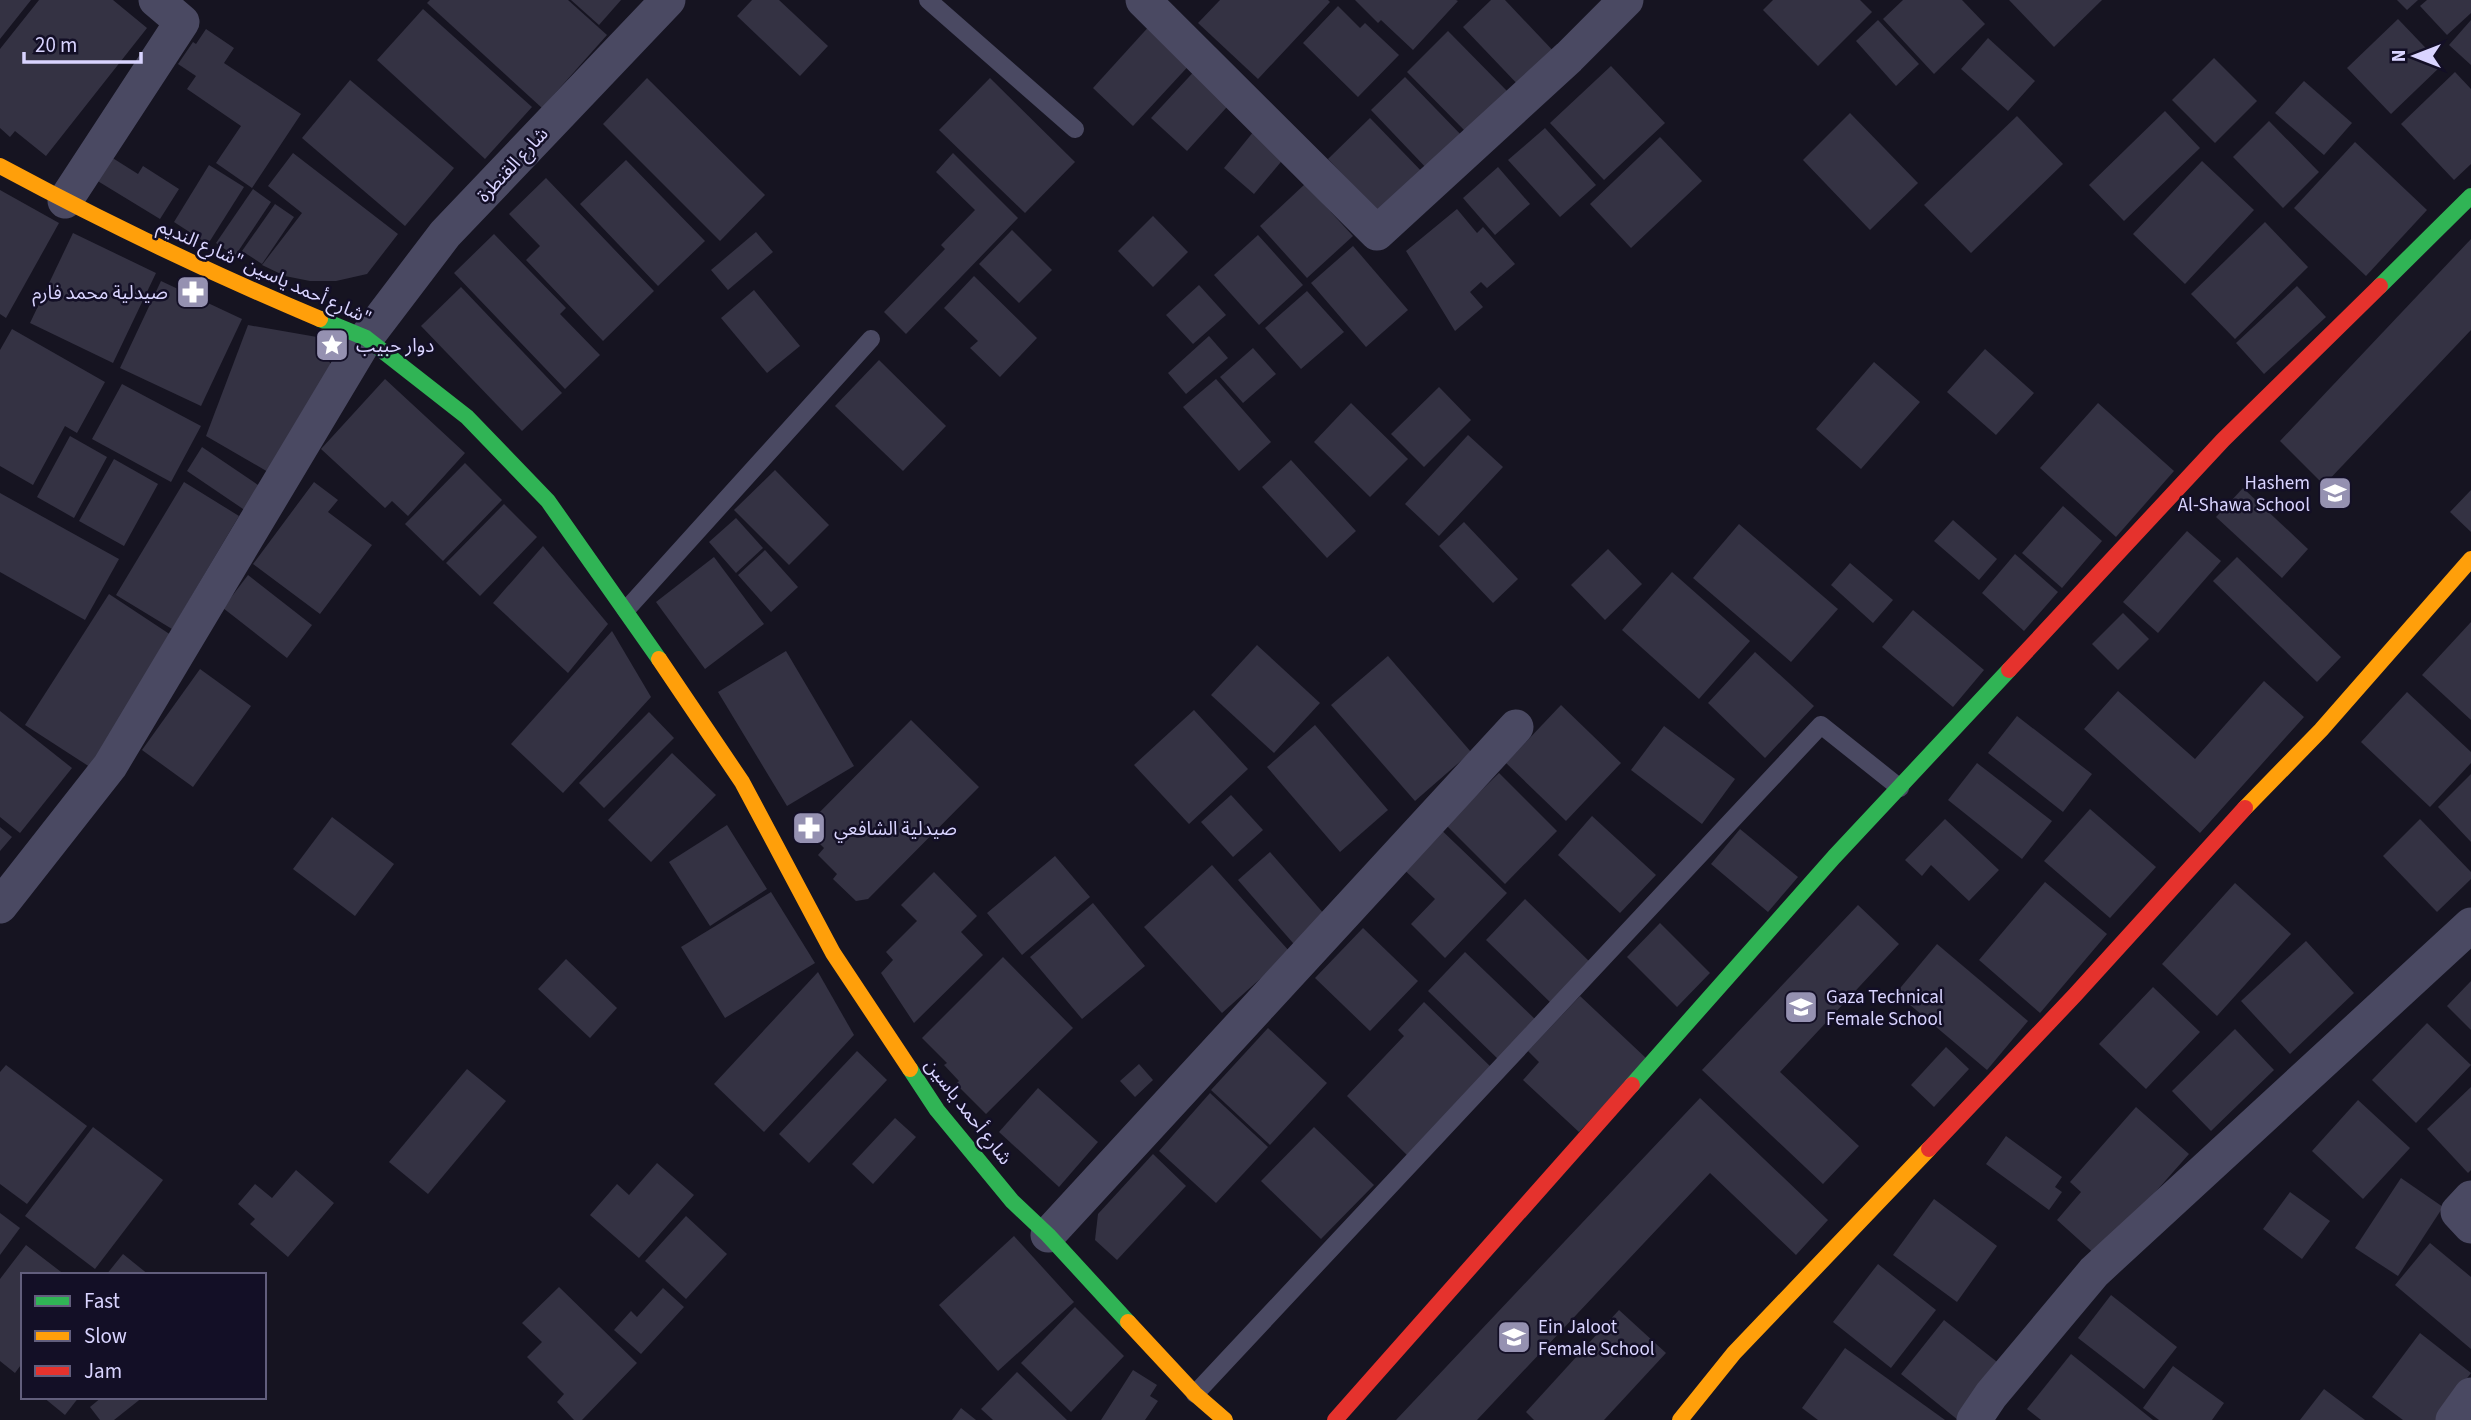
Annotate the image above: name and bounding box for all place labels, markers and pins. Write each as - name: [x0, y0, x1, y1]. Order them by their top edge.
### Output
- pharmacy icon: صيدلية محمد فارم: [174, 273, 212, 311]
- place label: صيدلية محمد فارم: [32, 280, 168, 307]
- place icon: دوار حبيب: [313, 326, 351, 364]
- place label: دوار حبيب: [356, 333, 434, 360]
- place label: Hashem Al-Shawa School: [2178, 470, 2310, 519]
- school or university icon: Hashem Al-Shawa School: [2316, 474, 2354, 512]
- pharmacy icon: صيدلية الشافعي: [790, 809, 828, 847]
- place label: صيدلية الشافعي: [834, 816, 957, 843]
- place label: Gaza Technical Female School: [1826, 984, 1944, 1033]
- school or university icon: Gaza Technical Female School: [1782, 988, 1820, 1026]
- place label: Ein Jaloot Female School: [1538, 1314, 1655, 1363]
- school or university icon: Ein Jaloot Female School: [1495, 1318, 1533, 1356]

